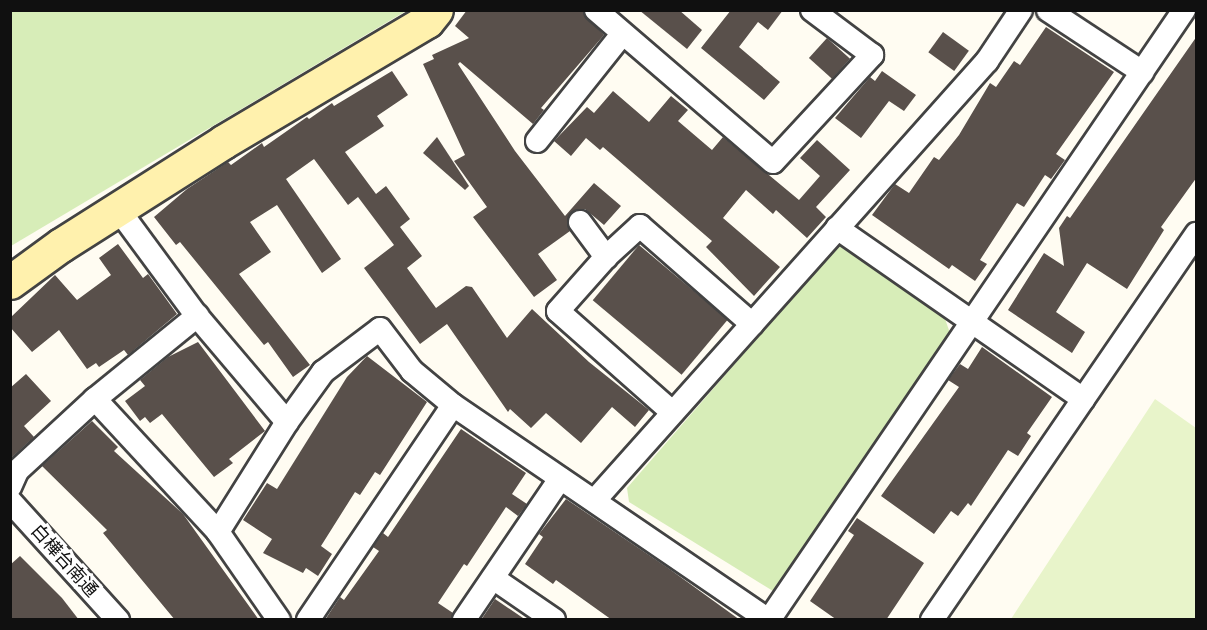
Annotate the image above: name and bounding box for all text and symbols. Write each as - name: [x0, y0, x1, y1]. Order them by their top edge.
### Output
- street label: 白樺台南通: [27, 519, 103, 601]

